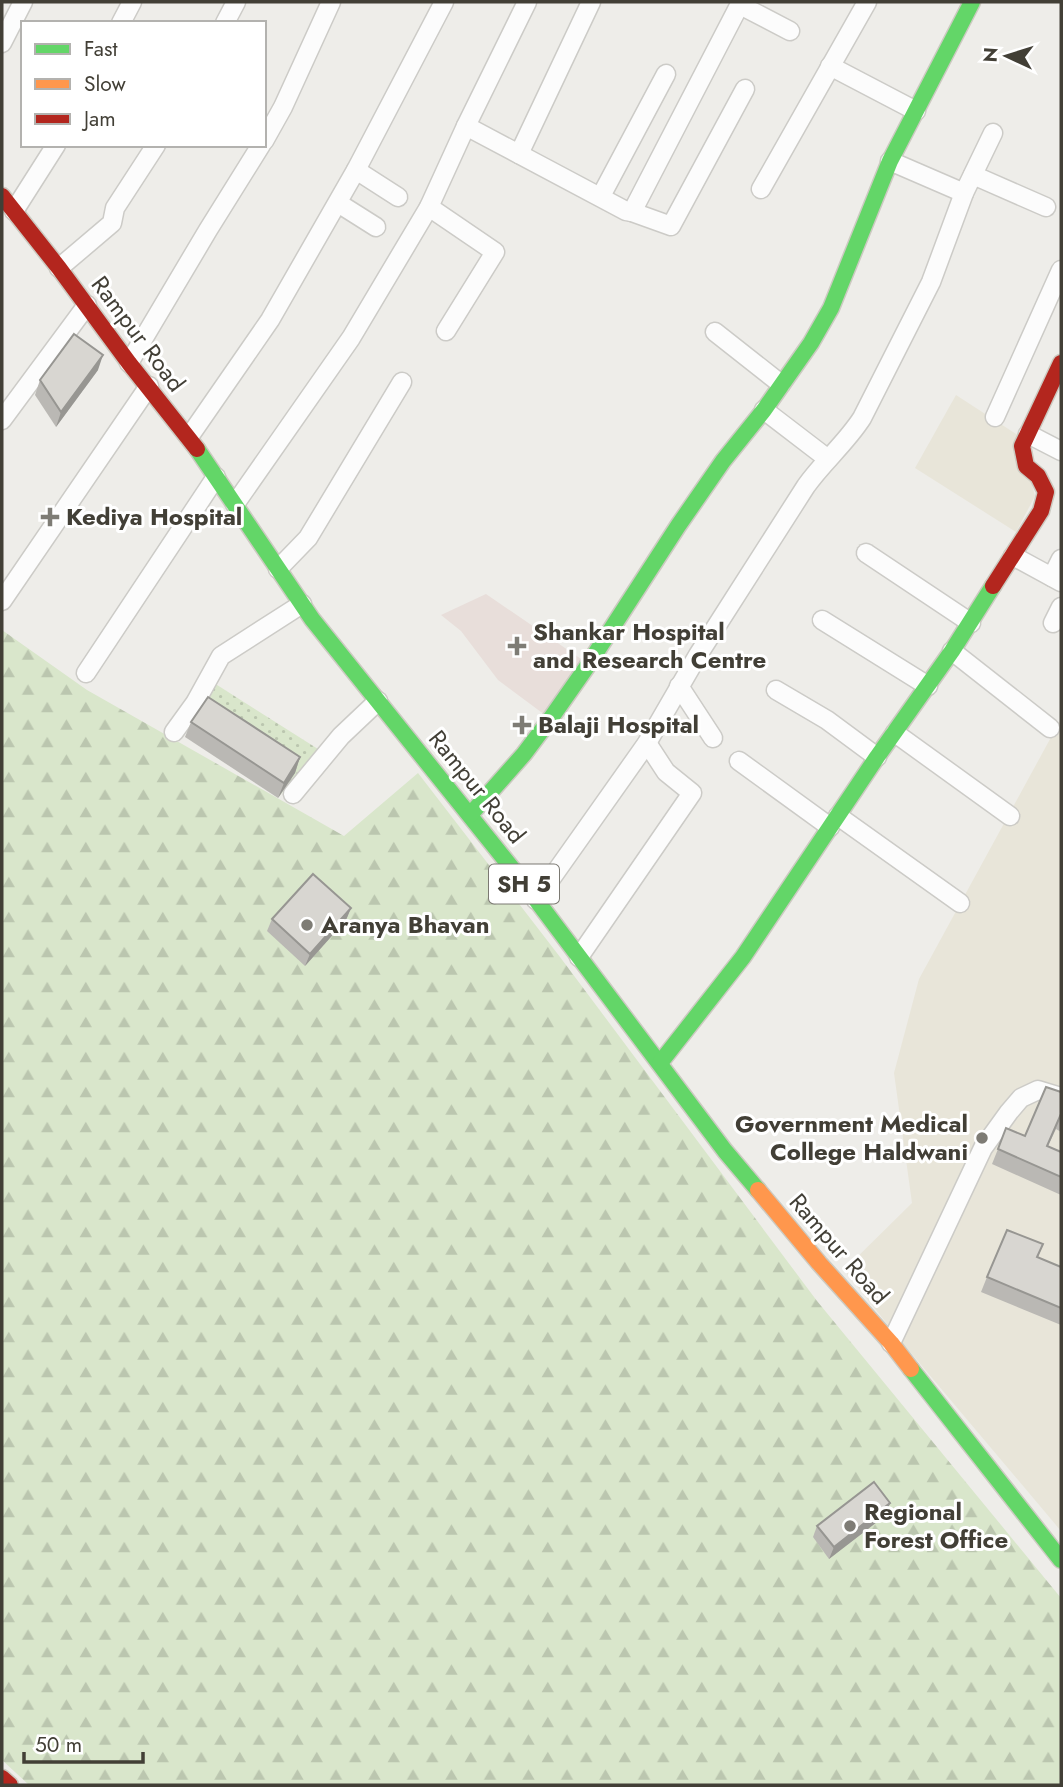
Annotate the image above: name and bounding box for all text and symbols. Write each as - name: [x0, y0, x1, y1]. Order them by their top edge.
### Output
- legend: [21, 21, 266, 147]
- north arrow: [972, 21, 1042, 91]
- text: Fast: [84, 34, 117, 64]
- text: N: [977, 46, 1005, 63]
- text: Slow: [84, 69, 126, 99]
- text: Jam: [81, 104, 116, 134]
- street label: Rampur Road: [83, 268, 194, 399]
- place label: Kediya Hospital: [66, 499, 242, 534]
- marker: Kediya Hospital: [40, 507, 60, 527]
- place label: Shankar Hospital and Research Centre: [533, 614, 766, 677]
- marker: Shankar Hospital and Research Centre: [507, 636, 527, 656]
- place label: Balaji Hospital: [538, 707, 699, 742]
- marker: Balaji Hospital: [512, 715, 532, 735]
- street label: Rampur Road: [421, 722, 534, 851]
- road number: SH 5: [489, 864, 559, 904]
- place label: Aranya Bhavan: [320, 907, 490, 942]
- marker: Aranya Bhavan: [299, 917, 315, 933]
- place label: Government Medical College Haldwani: [735, 1106, 968, 1169]
- marker: Government Medical College Haldwani: [974, 1130, 990, 1146]
- street label: Rampur Road: [781, 1185, 898, 1312]
- place label: Regional Forest Office: [864, 1494, 1008, 1557]
- marker: Regional Forest Office: [842, 1518, 858, 1534]
- scale bar: [24, 1720, 144, 1764]
- text: 50 m: [35, 1730, 82, 1760]

